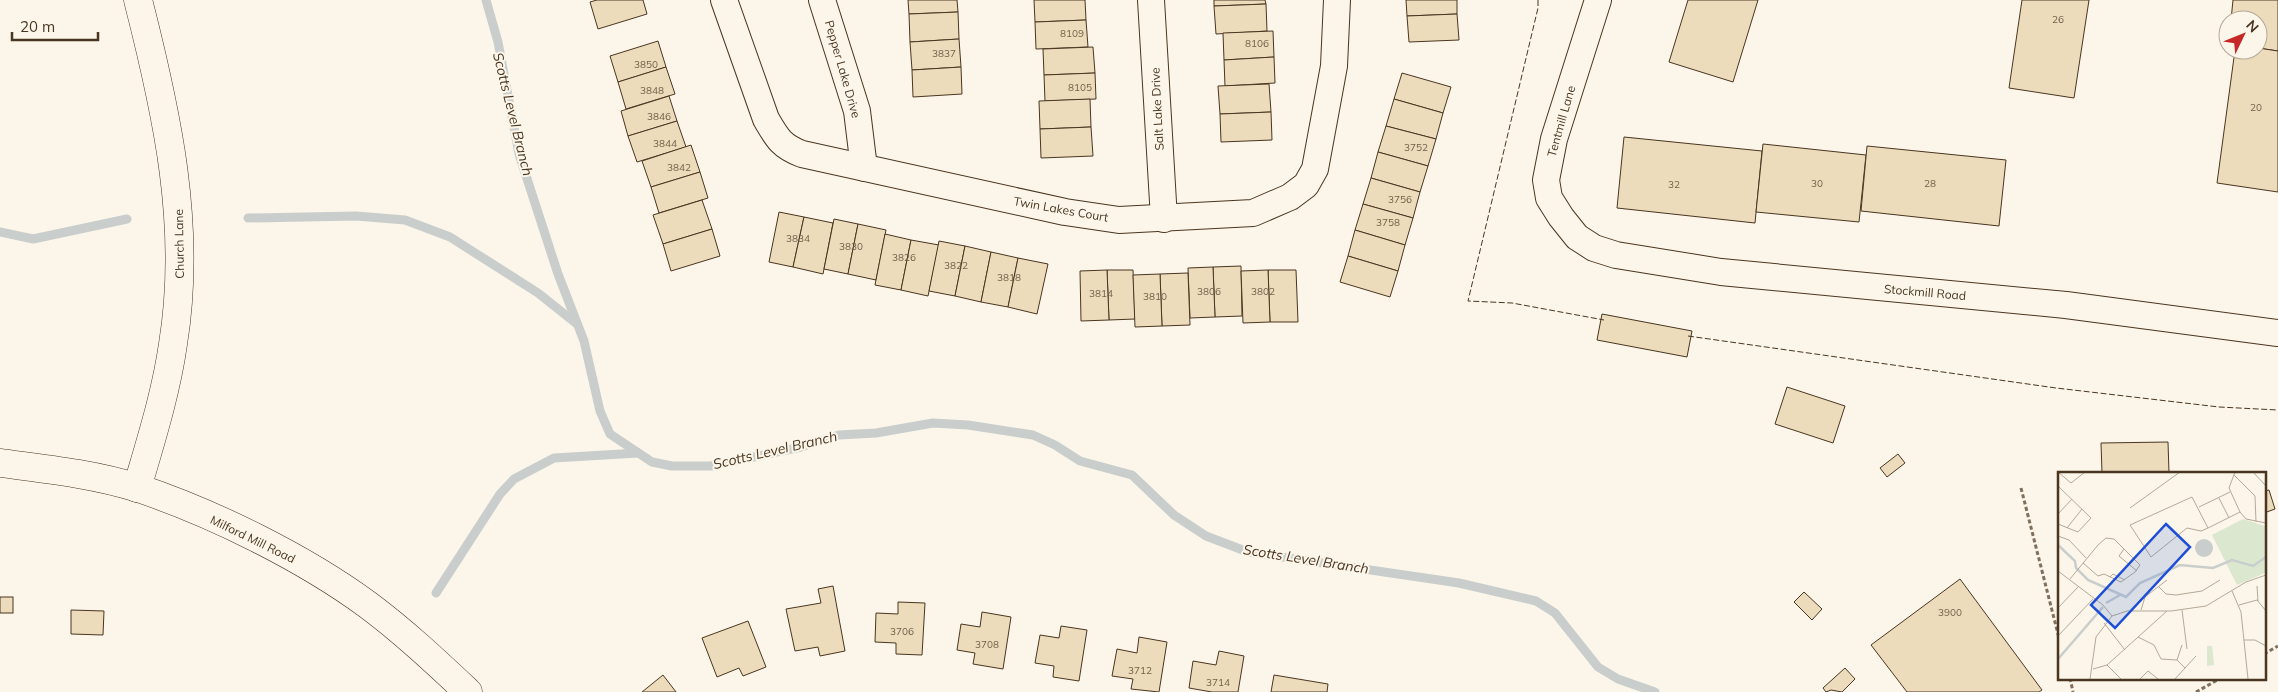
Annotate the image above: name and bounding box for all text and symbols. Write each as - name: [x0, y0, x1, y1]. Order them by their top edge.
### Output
- scale bar: [12, 10, 99, 42]
- north arrow: [2218, 10, 2268, 60]
- house number: 26: [2052, 13, 2064, 26]
- text: N: [2242, 16, 2263, 36]
- text: 20 m: [20, 17, 55, 36]
- street label: Pepper Lake Drive: [822, 18, 864, 120]
- house number: 8109: [1060, 27, 1084, 40]
- house number: 8106: [1245, 37, 1269, 50]
- house number: 3837: [932, 47, 956, 60]
- water label: Scotts Level Branch: [489, 50, 537, 178]
- house number: 3850: [634, 58, 658, 71]
- street label: Salt Lake Drive: [1147, 67, 1167, 151]
- house number: 8105: [1068, 81, 1092, 94]
- house number: 3848: [640, 84, 664, 97]
- street label: Tentmill Lane: [1544, 84, 1578, 158]
- house number: 20: [2250, 101, 2262, 114]
- house number: 3846: [647, 110, 671, 123]
- house number: 3844: [653, 137, 677, 150]
- house number: 3752: [1404, 141, 1428, 154]
- house number: 3842: [667, 161, 691, 174]
- house number: 30: [1811, 177, 1823, 190]
- house number: 28: [1924, 177, 1936, 190]
- house number: 32: [1668, 178, 1680, 191]
- street label: Twin Lakes Court: [1013, 193, 1109, 225]
- house number: 3756: [1388, 193, 1412, 206]
- street label: Church Lane: [171, 209, 187, 279]
- house number: 3758: [1376, 216, 1400, 229]
- house number: 3834: [786, 232, 810, 245]
- house number: 3830: [839, 240, 863, 253]
- house number: 3826: [892, 251, 916, 264]
- house number: 3822: [944, 259, 968, 272]
- house number: 3818: [997, 271, 1021, 284]
- street label: Stockmill Road: [1883, 281, 1967, 303]
- house number: 3806: [1197, 285, 1221, 298]
- house number: 3802: [1251, 285, 1275, 298]
- house number: 3814: [1089, 287, 1113, 300]
- house number: 3810: [1143, 290, 1167, 303]
- water label: Scotts Level Branch: [711, 427, 839, 473]
- inset map: [2058, 472, 2266, 680]
- street label: Milford Mill Road: [208, 512, 298, 566]
- water label: Scotts Level Branch: [1242, 540, 1370, 578]
- house number: 3900: [1938, 606, 1962, 619]
- house number: 3706: [890, 625, 914, 638]
- house number: 3708: [975, 638, 999, 651]
- house number: 3712: [1128, 664, 1152, 677]
- house number: 3714: [1206, 676, 1230, 689]

